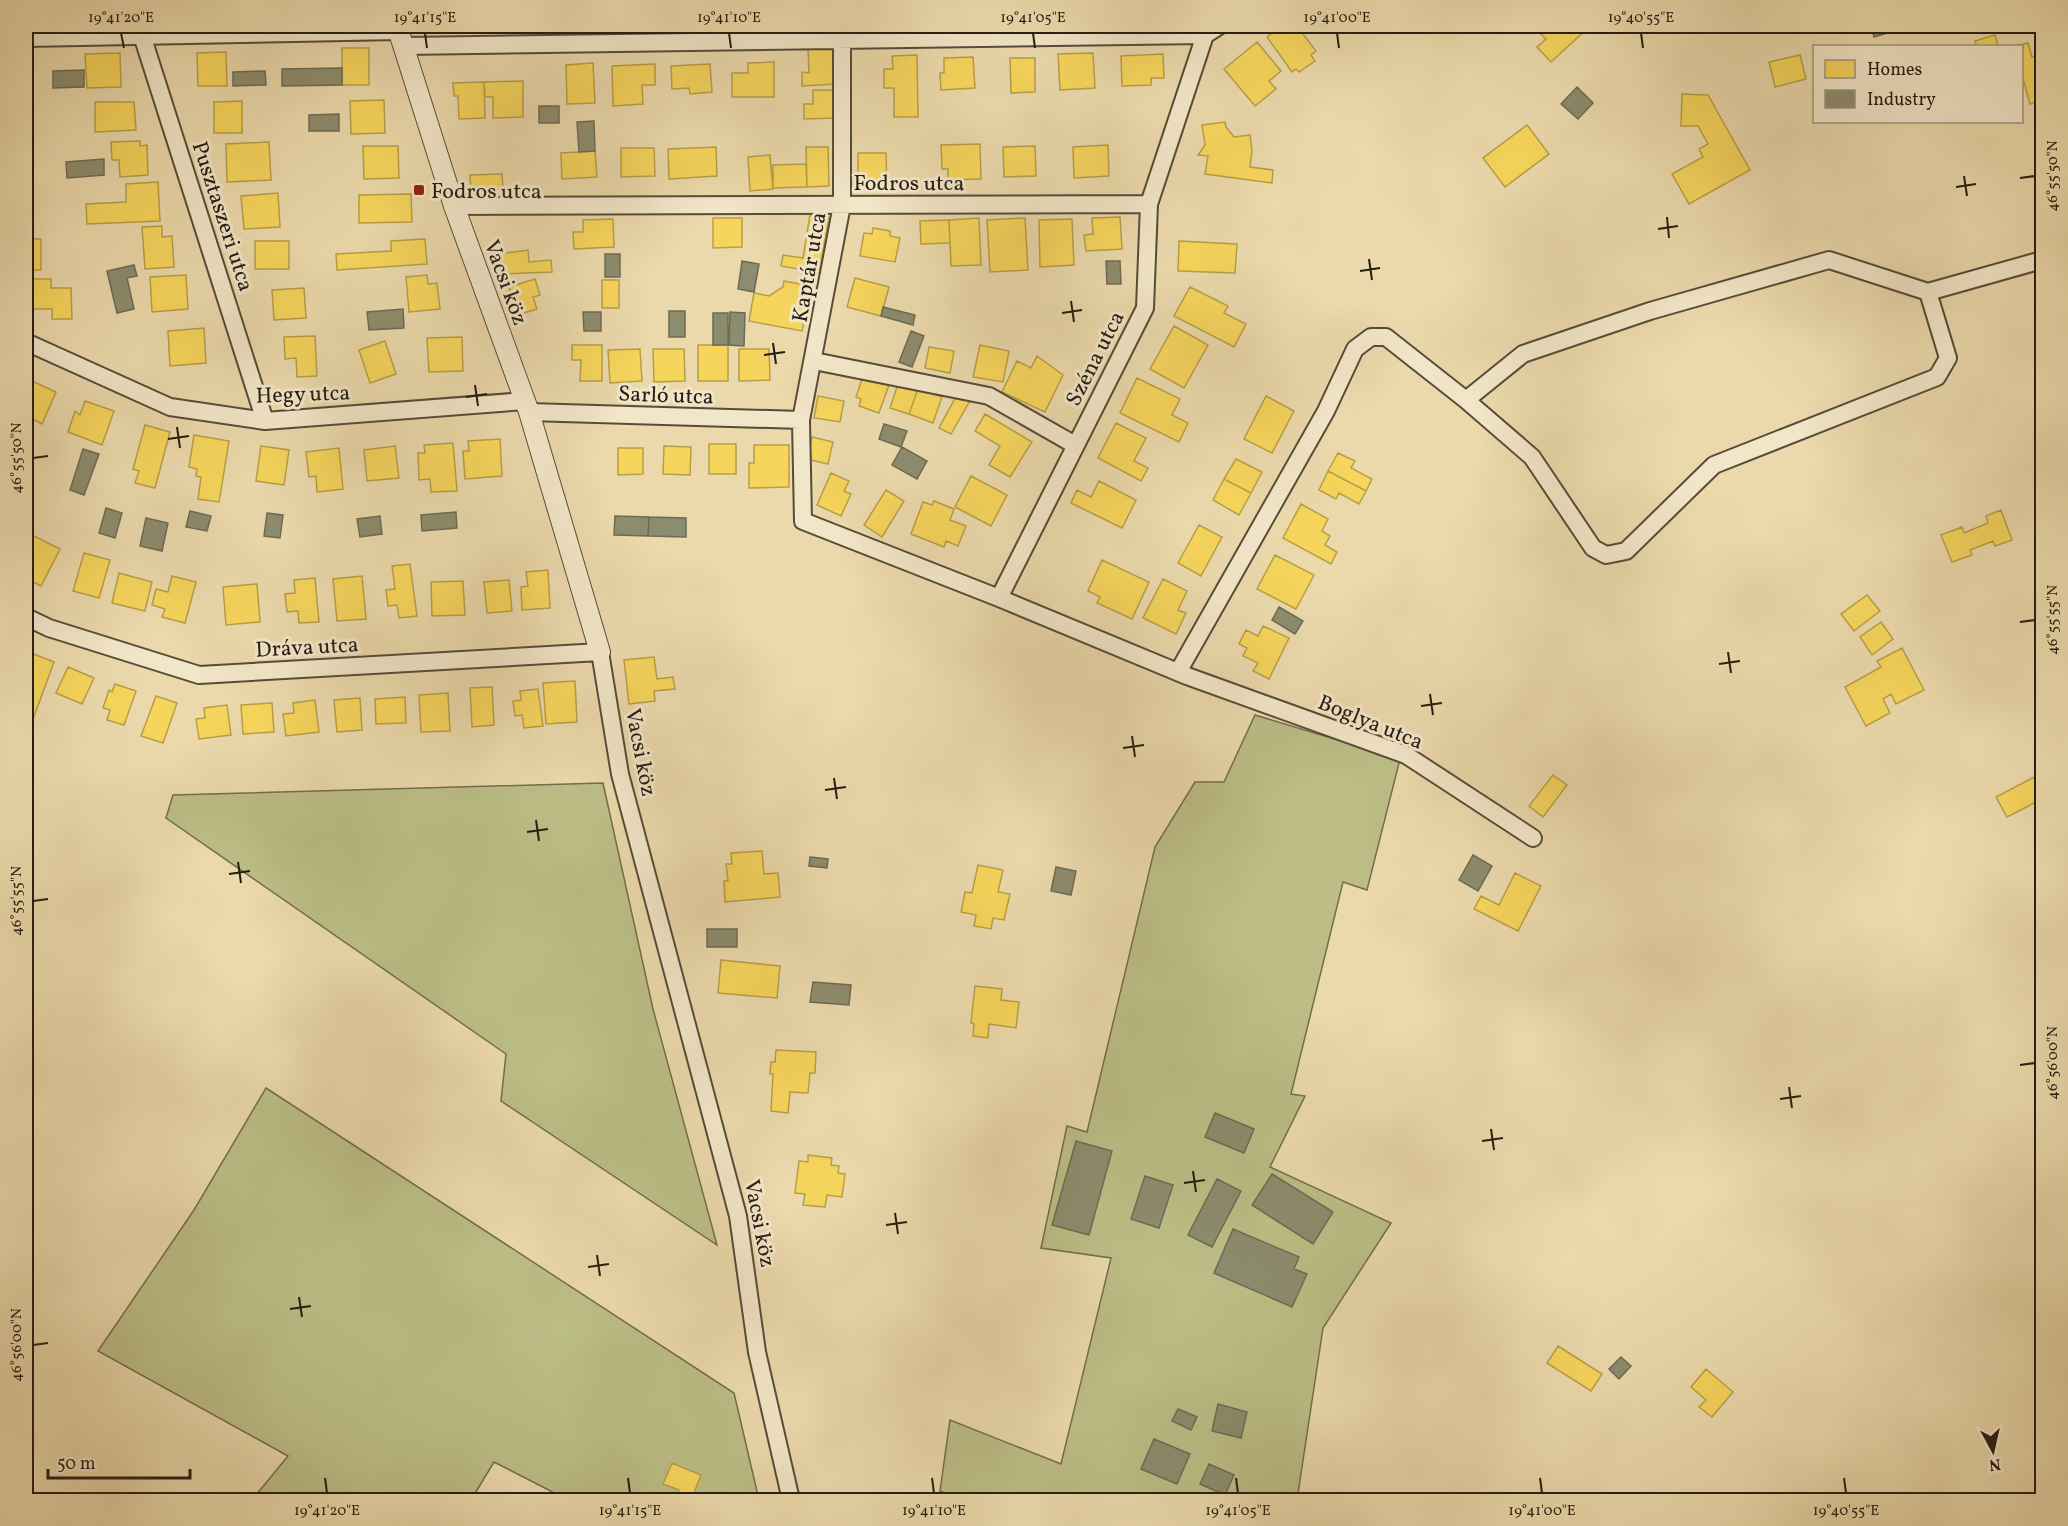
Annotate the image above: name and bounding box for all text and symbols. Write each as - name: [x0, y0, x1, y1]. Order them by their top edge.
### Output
- text: 19°41'20"E: [88, 8, 154, 29]
- text: 19°41'15"E: [394, 8, 456, 29]
- text: 19°41'10"E: [697, 8, 761, 29]
- text: 19°41'05"E: [1000, 8, 1066, 29]
- text: 19°41'00"E: [1303, 8, 1371, 29]
- text: 19°40'55"E: [1608, 8, 1674, 29]
- legend: [1813, 45, 2023, 123]
- text: Homes: [1867, 58, 1922, 83]
- text: Industry: [1867, 88, 1936, 113]
- street label: Pusztaszeri utca: [183, 138, 260, 296]
- text: 46°55'50"N: [2043, 140, 2064, 212]
- street label: Fodros utca: [854, 169, 964, 200]
- place label: Fodros utca: [431, 177, 542, 208]
- marker: Fodros utca: [412, 183, 426, 197]
- street label: Kaptár utca: [786, 210, 835, 325]
- street label: Vacsi köz: [475, 236, 534, 330]
- street label: Széna utca: [1059, 306, 1133, 412]
- street label: Hegy utca: [255, 378, 351, 413]
- street label: Sarló utca: [618, 379, 714, 414]
- text: 46°55'50"N: [7, 422, 28, 494]
- text: 46°55'55"N: [2043, 585, 2064, 655]
- street label: Dráva utca: [255, 630, 360, 667]
- street label: Boglya utca: [1313, 688, 1427, 759]
- street label: Vacsi köz: [616, 706, 663, 799]
- text: 46°55'55"N: [7, 866, 28, 936]
- text: 46°56'00"N: [2043, 1026, 2064, 1100]
- street label: Vacsi köz: [735, 1177, 782, 1270]
- text: 46°56'00"N: [7, 1308, 28, 1382]
- north arrow: [1963, 1421, 2023, 1481]
- scale bar: [48, 1442, 190, 1480]
- text: 50 m: [57, 1452, 96, 1477]
- text: N: [1987, 1452, 2002, 1476]
- text: 19°41'20"E: [294, 1501, 360, 1522]
- text: 19°41'15"E: [599, 1501, 661, 1522]
- text: 19°41'10"E: [902, 1501, 966, 1522]
- text: 19°41'05"E: [1205, 1501, 1271, 1522]
- text: 19°41'00"E: [1508, 1501, 1576, 1522]
- text: 19°40'55"E: [1813, 1501, 1879, 1522]

